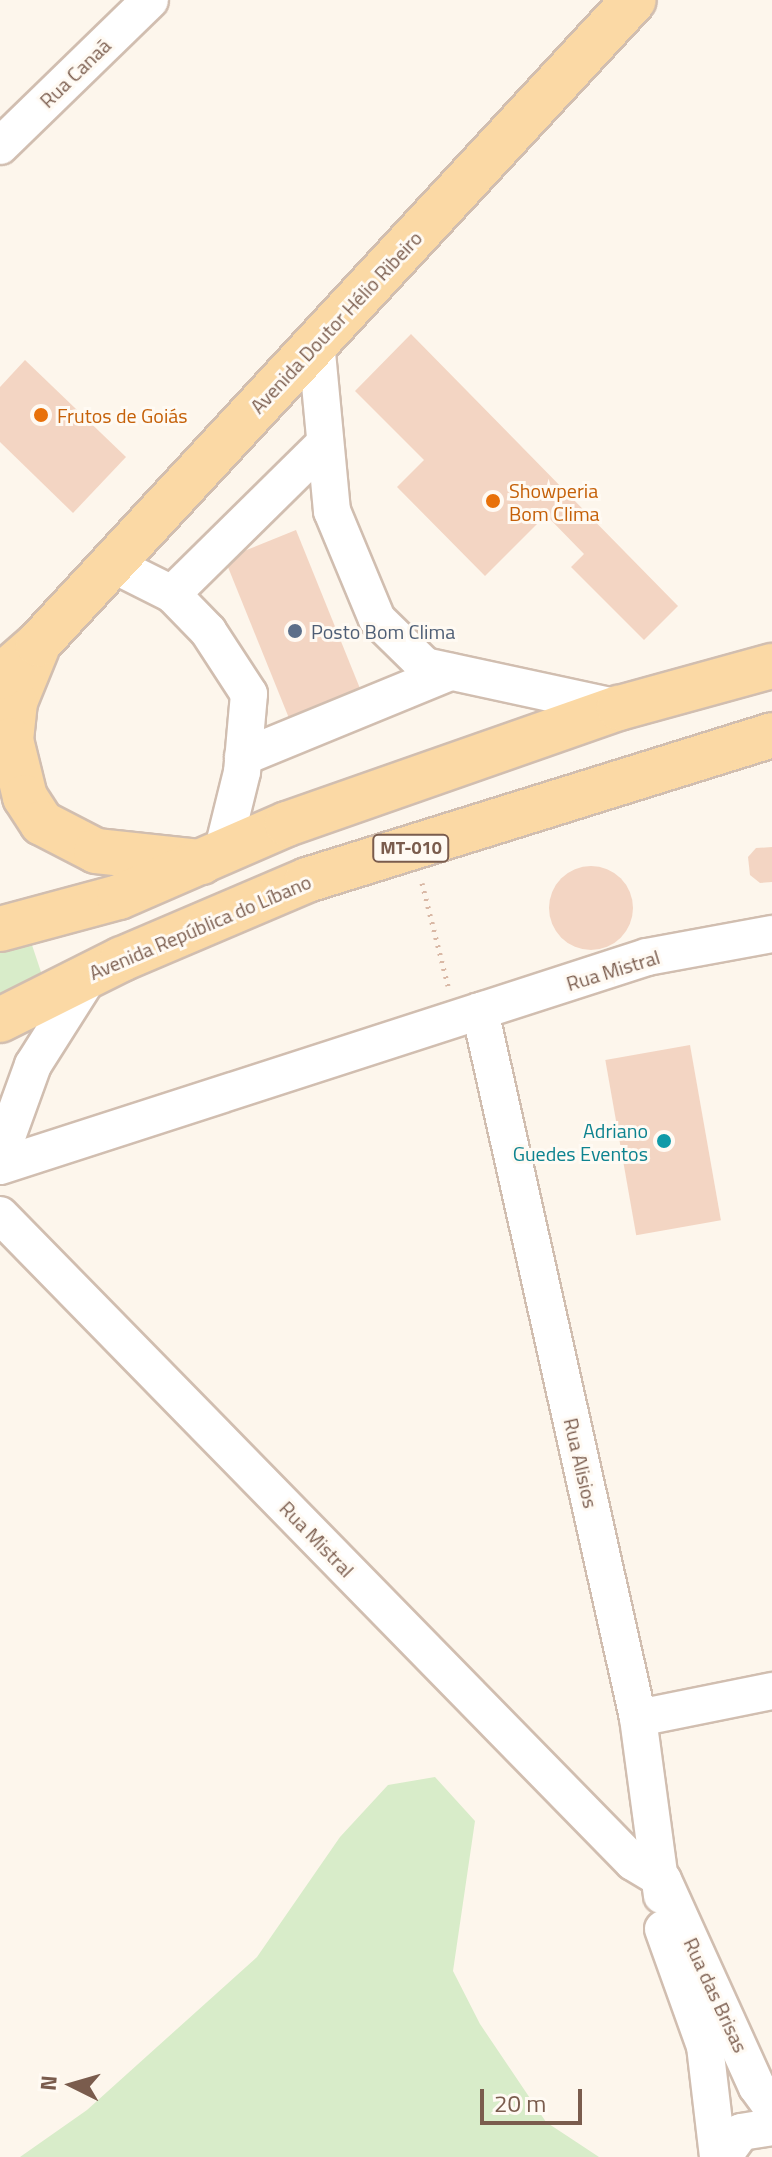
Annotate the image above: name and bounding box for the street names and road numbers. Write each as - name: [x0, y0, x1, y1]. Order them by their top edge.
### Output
- street label: Rua Canaã: [35, 33, 115, 113]
- street label: Avenida Doutor Hélio Ribeiro: [245, 226, 427, 418]
- road number: MT-010: [371, 834, 451, 862]
- street label: Avenida República do Líbano: [85, 869, 315, 985]
- street label: Rua Mistral: [563, 944, 663, 996]
- street label: Rua Alisios: [559, 1416, 603, 1510]
- street label: Rua Mistral: [275, 1496, 359, 1582]
- street label: Rua das Brisas: [679, 1934, 753, 2056]

